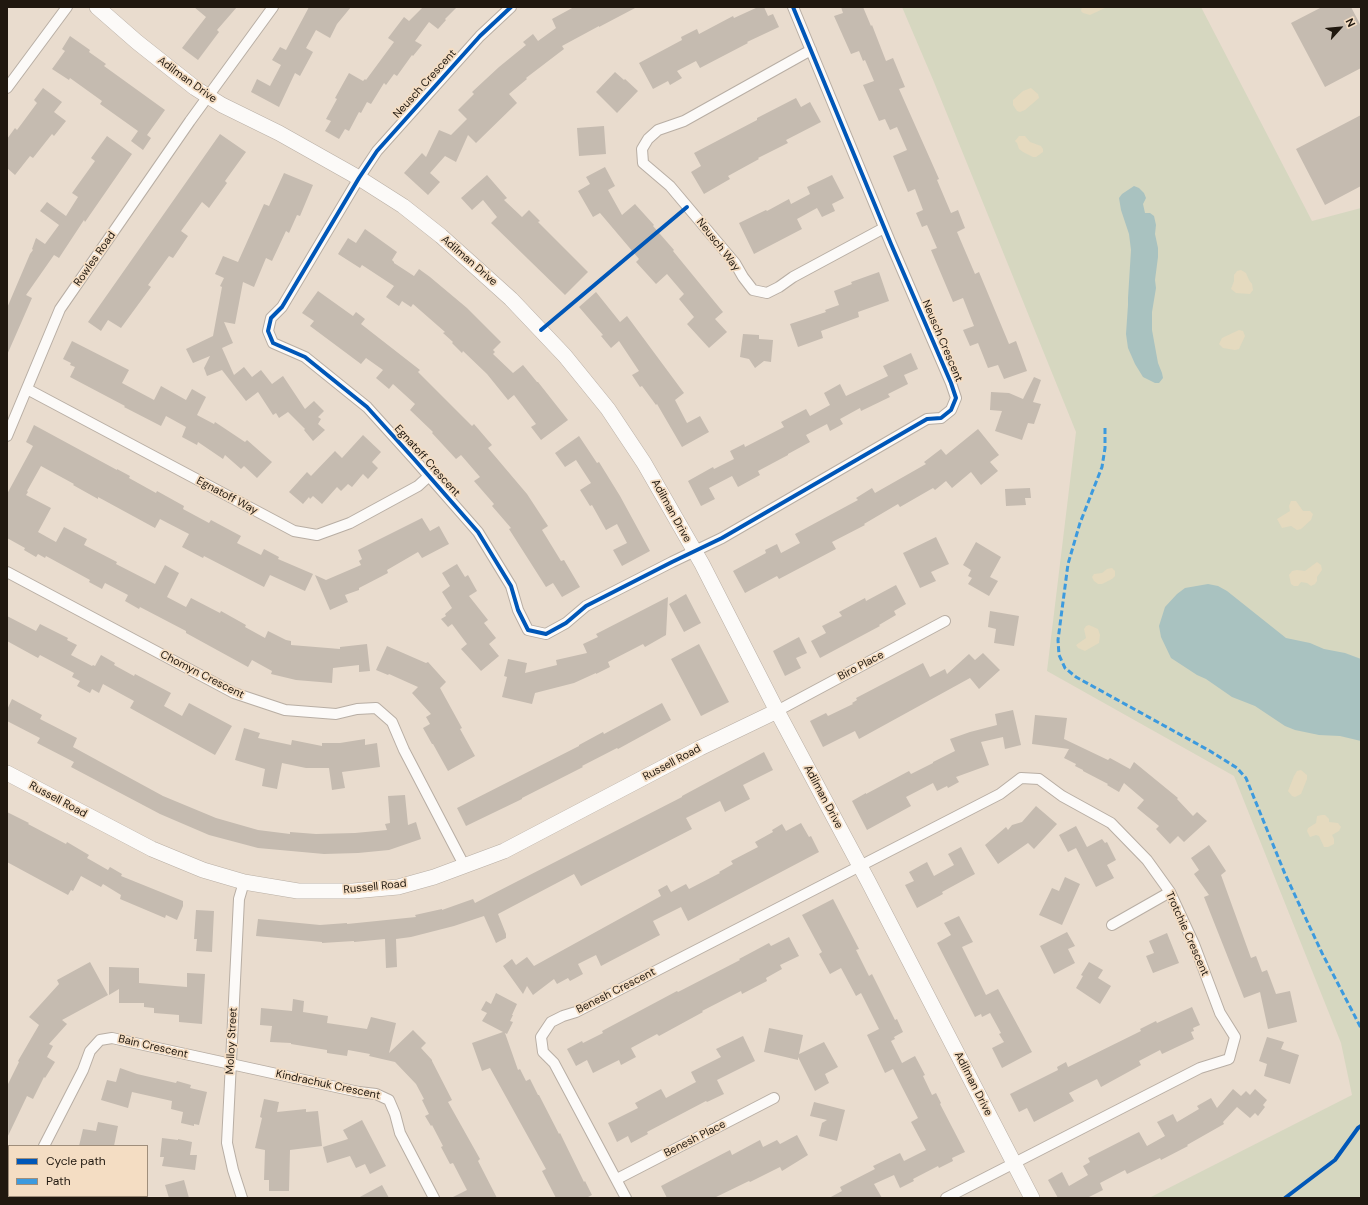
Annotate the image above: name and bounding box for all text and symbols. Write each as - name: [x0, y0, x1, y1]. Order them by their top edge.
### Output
- north arrow: [1320, 8, 1360, 48]
- text: N: [1343, 16, 1359, 29]
- street label: Neusch Crescent: [391, 47, 459, 121]
- street label: Adilman Drive: [155, 54, 219, 106]
- street label: Neusch Way: [693, 216, 743, 274]
- street label: Rowles Road: [71, 229, 119, 289]
- street label: Adilman Drive: [438, 233, 500, 289]
- street label: Neusch Crescent: [919, 298, 965, 384]
- street label: Egnatoff Crescent: [391, 422, 463, 500]
- street label: Egnatoff Way: [194, 474, 260, 518]
- street label: Adilman Drive: [648, 477, 694, 545]
- street label: Chomyn Crescent: [158, 648, 246, 702]
- street label: Biro Place: [836, 648, 886, 684]
- street label: Russell Road: [641, 742, 703, 784]
- street label: Adilman Drive: [801, 763, 845, 831]
- street label: Russell Road: [27, 779, 89, 821]
- street label: Russell Road: [343, 877, 407, 897]
- street label: Trotchie Crescent: [1162, 890, 1212, 978]
- street label: Benesh Crescent: [574, 965, 658, 1017]
- street label: Molloy Street: [224, 1007, 240, 1075]
- street label: Bain Crescent: [117, 1033, 189, 1061]
- street label: Adilman Drive: [951, 1050, 995, 1118]
- street label: Kindrachuk Crescent: [275, 1067, 381, 1103]
- street label: Benesh Place: [662, 1118, 728, 1160]
- legend: [8, 1145, 148, 1197]
- text: Cycle path: [46, 1153, 106, 1169]
- text: Path: [46, 1173, 71, 1189]

